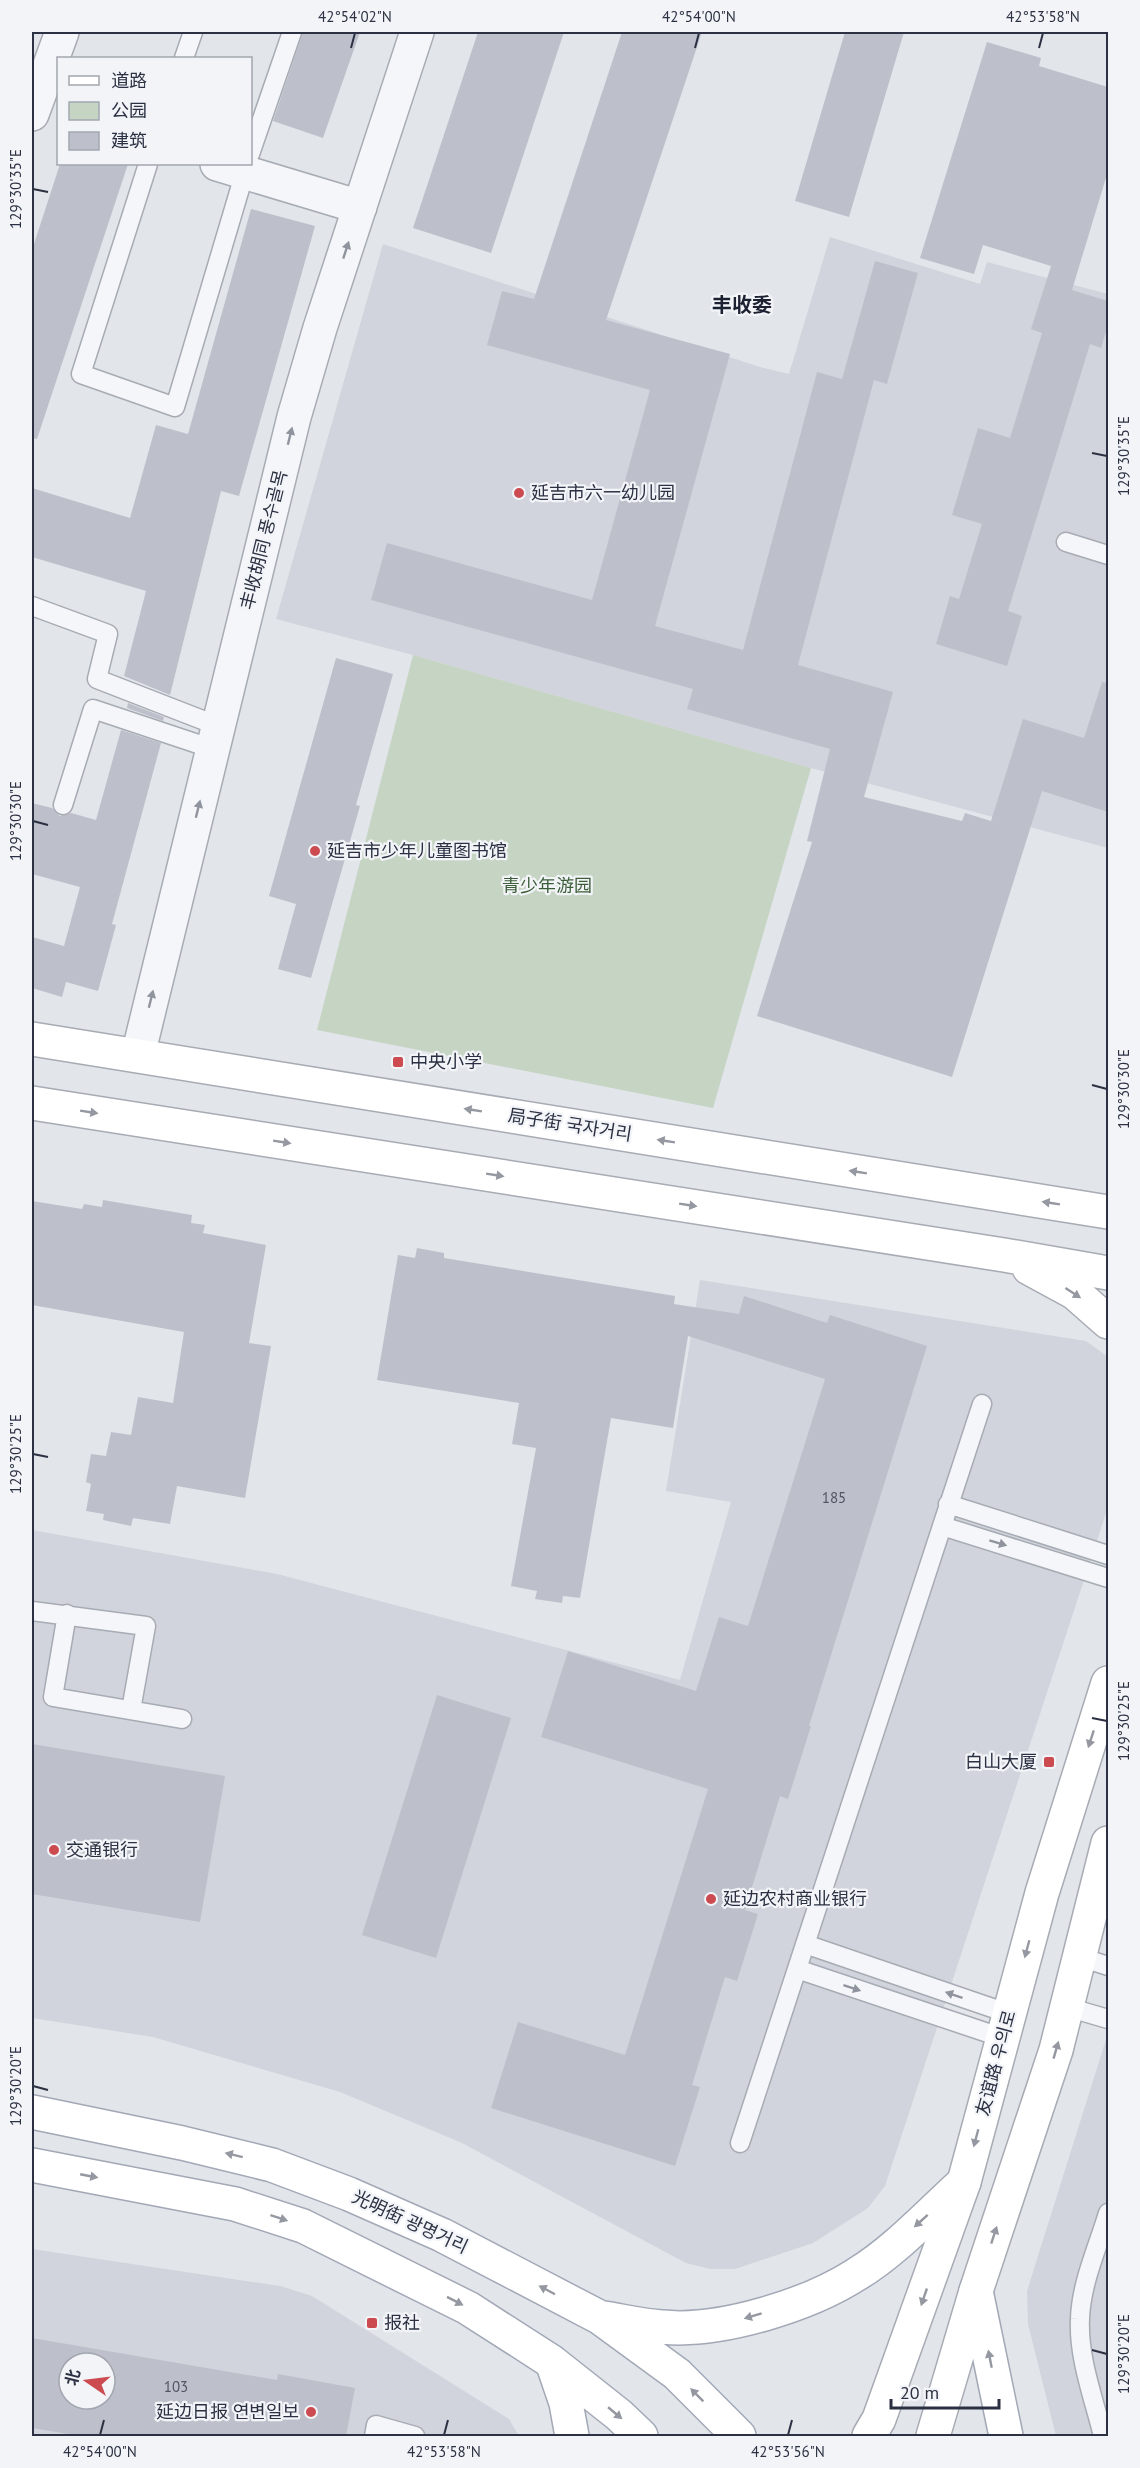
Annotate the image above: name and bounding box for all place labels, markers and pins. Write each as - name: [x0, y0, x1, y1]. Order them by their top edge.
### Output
- place label: 延吉市六一幼儿园: [531, 481, 675, 504]
- marker: 延吉市六一幼儿园: [512, 486, 526, 500]
- place label: 延吉市少年儿童图书馆: [327, 839, 507, 862]
- marker: 延吉市少年儿童图书馆: [308, 844, 322, 858]
- place label: 中央小学: [410, 1050, 482, 1073]
- marker: 中央小学: [391, 1055, 405, 1069]
- place label: 白山大厦: [965, 1750, 1037, 1773]
- marker: 白山大厦: [1042, 1755, 1056, 1769]
- place label: 交通银行: [66, 1838, 138, 1861]
- marker: 交通银行: [47, 1843, 61, 1857]
- place label: 延边农村商业银行: [723, 1887, 867, 1910]
- marker: 延边农村商业银行: [704, 1892, 718, 1906]
- place label: 报社: [384, 2311, 420, 2334]
- marker: 报社: [365, 2316, 379, 2330]
- place label: 延边日报 연변일보: [156, 2400, 299, 2423]
- marker: 延边日报 연변일보: [304, 2405, 318, 2419]

